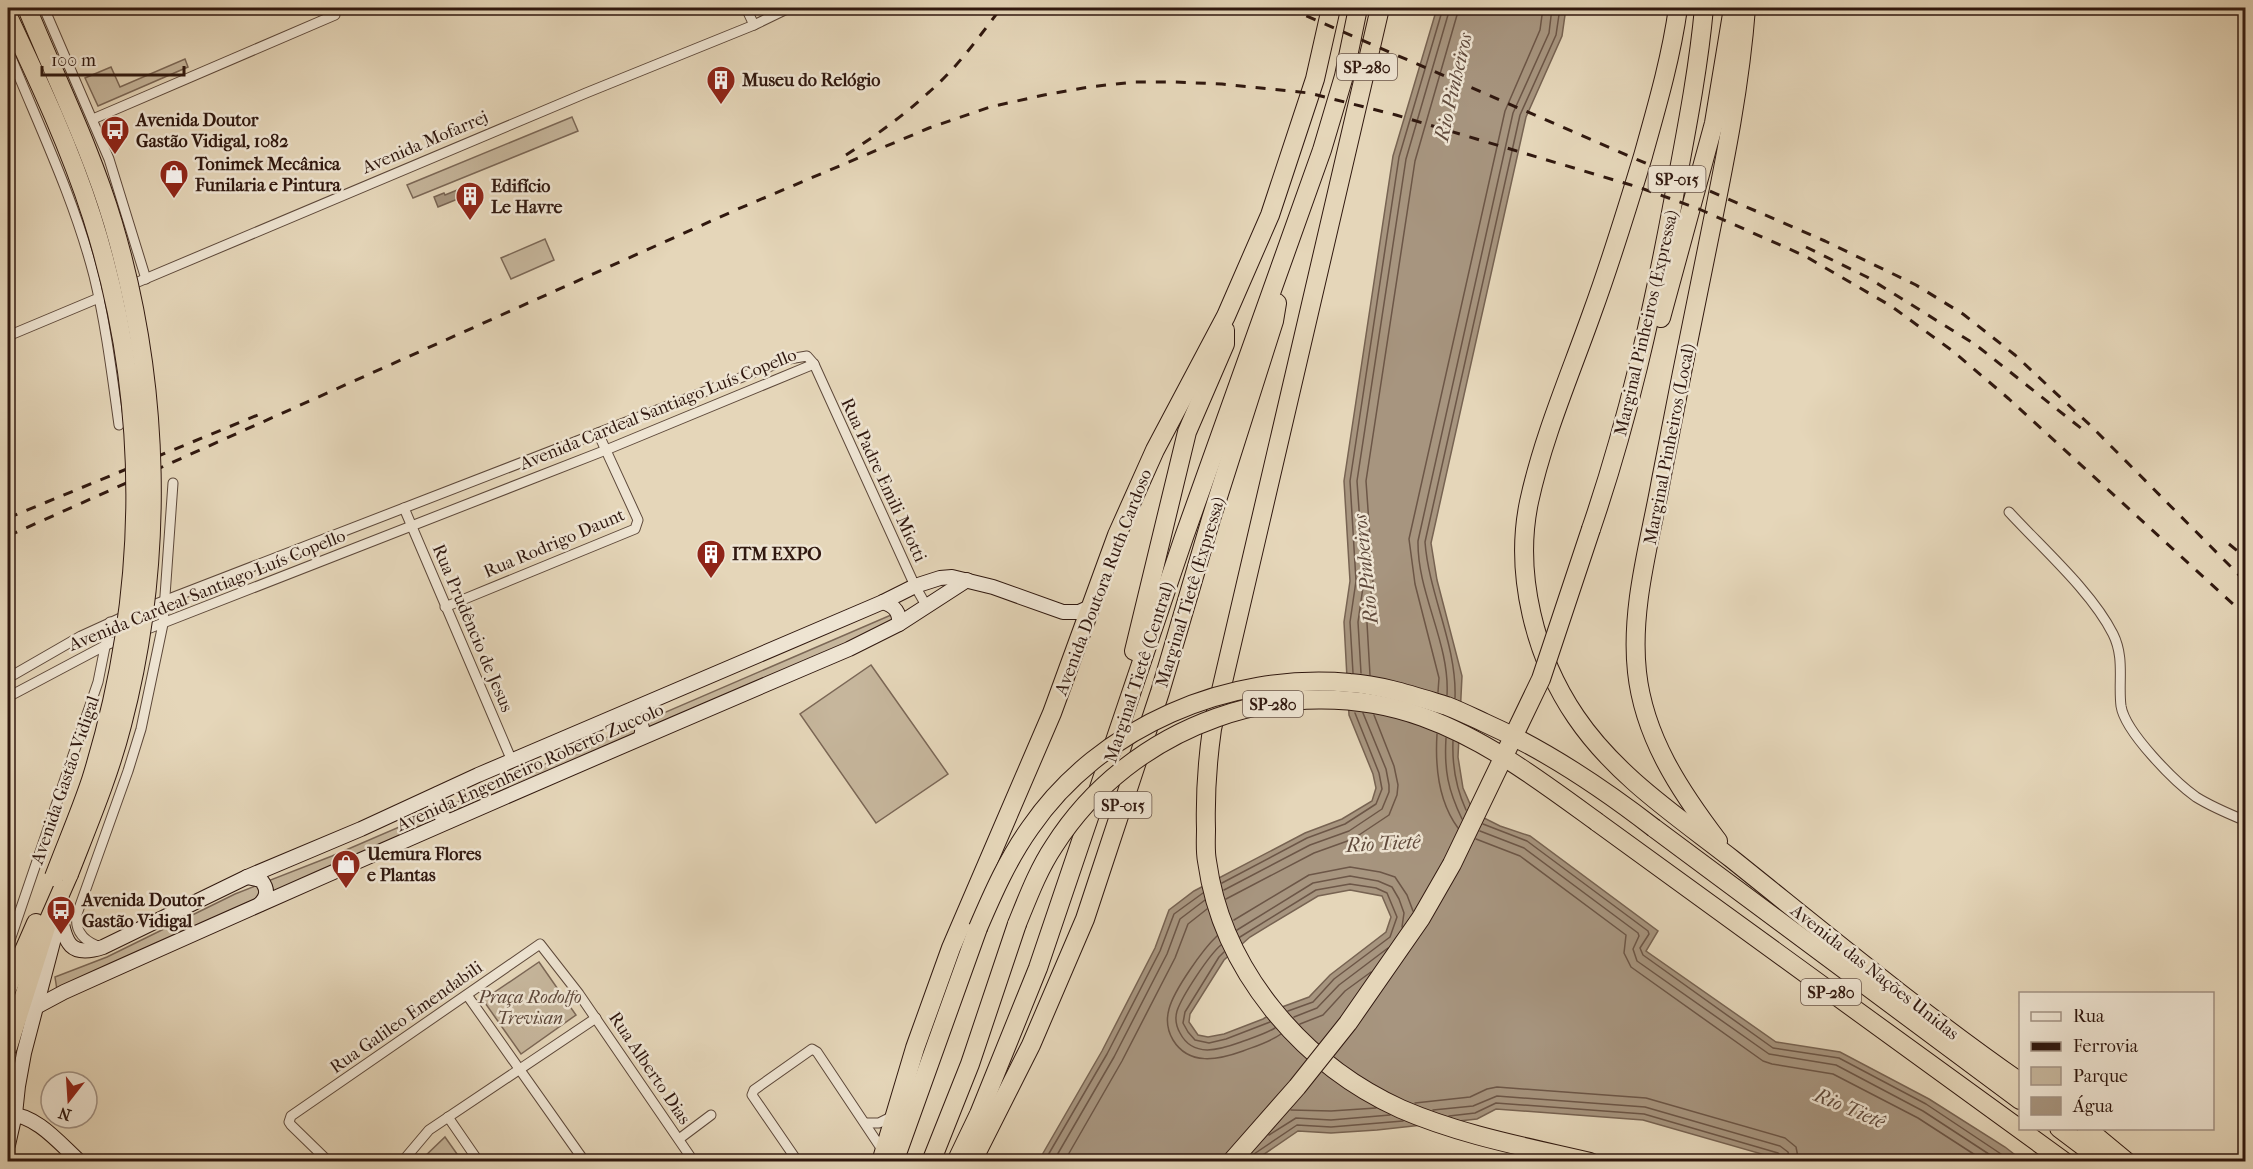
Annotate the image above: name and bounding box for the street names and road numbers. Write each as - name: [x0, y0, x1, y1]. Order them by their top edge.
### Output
- road number: SP-280: [1337, 54, 1397, 80]
- street label: Avenida Mofarrej: [358, 106, 491, 179]
- road number: SP-015: [1648, 166, 1706, 192]
- street label: Marginal Pinheiros (Expressa): [1610, 208, 1683, 438]
- street label: Marginal Pinheiros (Local): [1640, 342, 1699, 546]
- street label: Avenida Cardeal Santiago Luís Copello: [516, 344, 800, 475]
- street label: Rua Padre Emili Miotti: [836, 395, 931, 566]
- street label: Avenida Doutora Ruth Cardoso: [1050, 466, 1156, 699]
- street label: Marginal Tietê (Expressa): [1151, 494, 1230, 690]
- street label: Rua Rodrigo Daunt: [480, 504, 628, 583]
- street label: Avenida Cardeal Santiago Luís Copello: [65, 525, 349, 656]
- street label: Rua Prudêncio de Jesus: [428, 541, 518, 716]
- street label: Marginal Tietê (Central): [1100, 579, 1179, 765]
- road number: SP-280: [1243, 691, 1303, 717]
- street label: Avenida Gastão Vidigal: [26, 693, 104, 868]
- street label: Avenida Engenheiro Roberto Zuccolo: [393, 699, 667, 836]
- road number: SP-015: [1094, 792, 1152, 818]
- street label: Avenida das Nações Unidas: [1786, 900, 1963, 1045]
- street label: Rua Galileo Emendabili: [326, 956, 487, 1078]
- road number: SP-280: [1801, 979, 1861, 1005]
- street label: Rua Alberto Dias: [604, 1008, 695, 1129]

